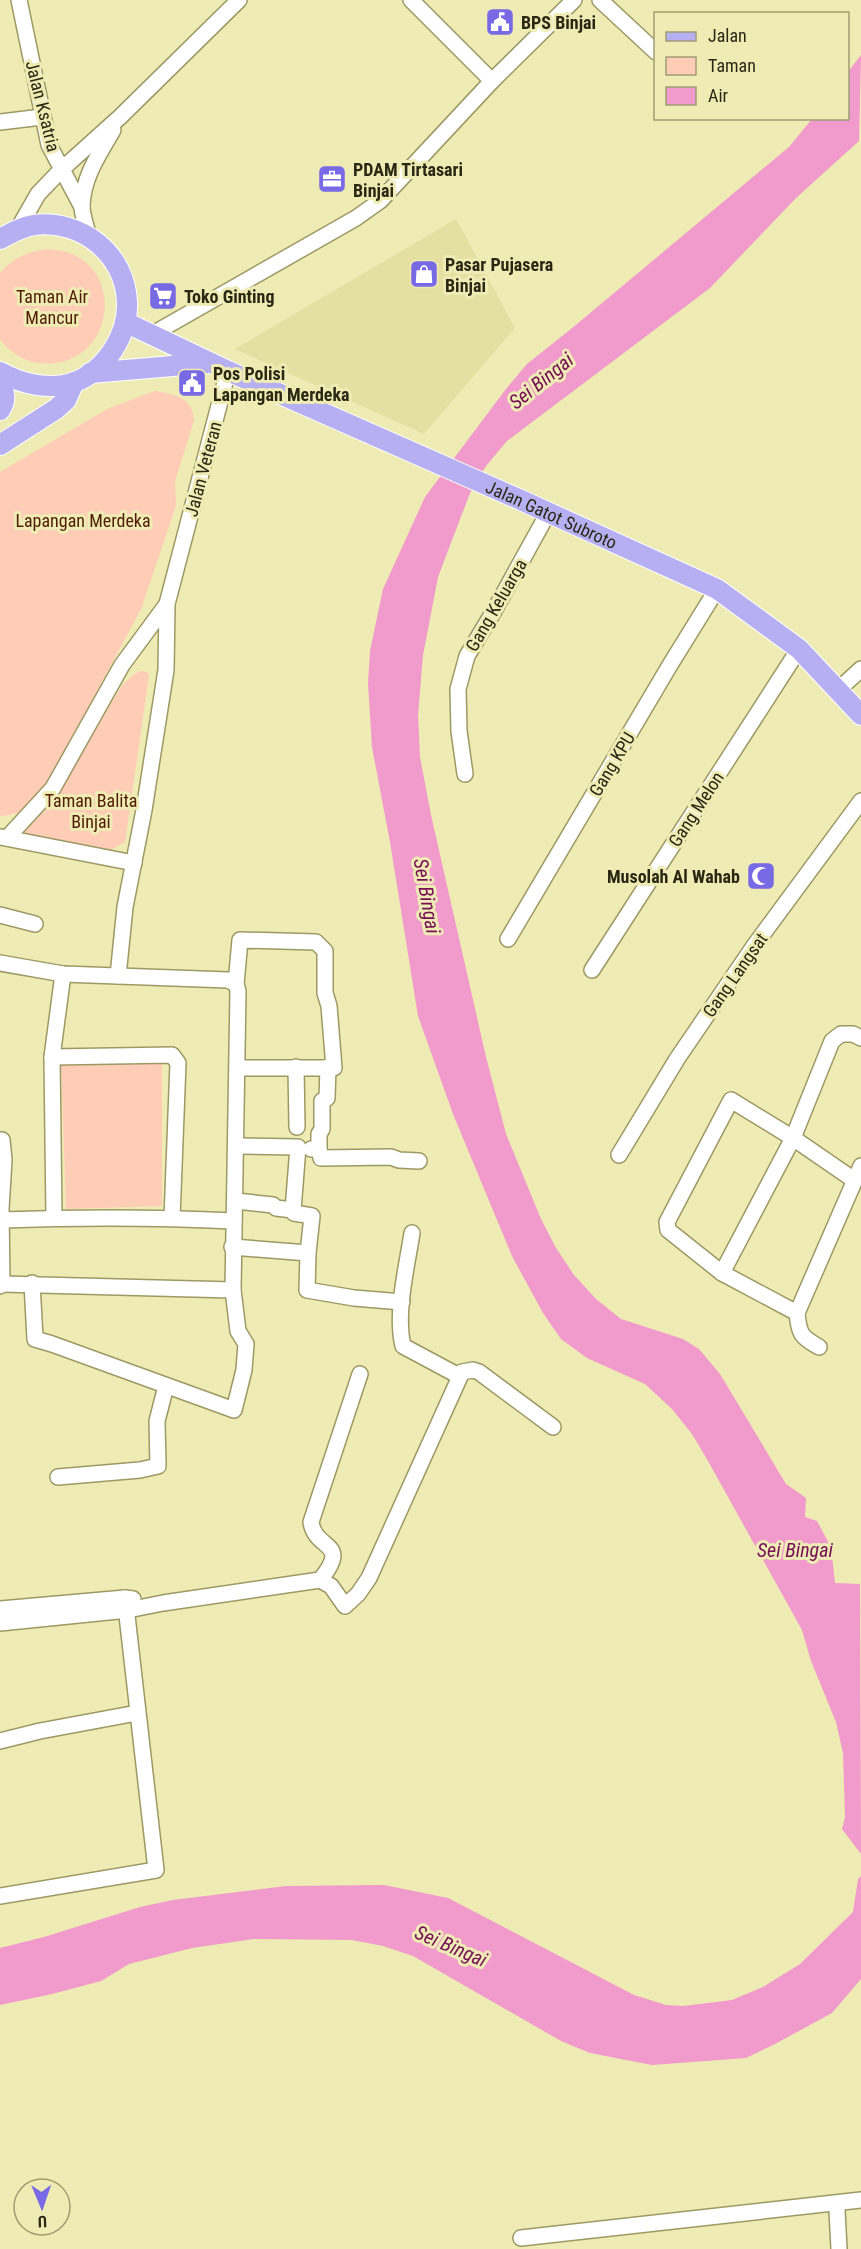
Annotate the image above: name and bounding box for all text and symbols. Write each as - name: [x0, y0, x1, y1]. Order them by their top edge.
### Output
- public building icon: BPS Binjai: [484, 6, 516, 38]
- place label: BPS Binjai: [521, 12, 596, 33]
- legend: [654, 12, 849, 120]
- text: Jalan: [708, 25, 747, 46]
- text: Taman: [708, 55, 756, 76]
- street label: Jalan Ksatria: [22, 58, 64, 154]
- text: Air: [708, 85, 729, 106]
- place label: PDAM Tirtasari Binjai: [353, 159, 463, 201]
- office icon: PDAM Tirtasari Binjai: [316, 163, 348, 195]
- place label: Pasar Pujasera Binjai: [445, 254, 553, 296]
- shop icon: Pasar Pujasera Binjai: [408, 258, 440, 290]
- supermarket icon: Toko Ginting: [147, 280, 179, 312]
- park label: Taman Air Mancur: [16, 286, 89, 328]
- place label: Toko Ginting: [184, 286, 275, 307]
- water label: Sei Bingai: [504, 347, 578, 414]
- place label: Pos Polisi Lapangan Merdeka: [213, 363, 350, 405]
- public building icon: Pos Polisi Lapangan Merdeka: [176, 367, 208, 399]
- street label: Jalan Veteran: [180, 419, 226, 519]
- street label: Jalan Gatot Subroto: [483, 476, 620, 553]
- park label: Lapangan Merdeka: [15, 510, 151, 531]
- street label: Gang Keluarga: [461, 555, 531, 655]
- street label: Gang KPU: [585, 728, 639, 800]
- street label: Gang Melon: [664, 768, 728, 850]
- park label: Taman Balita Binjai: [45, 790, 137, 832]
- water label: Sei Bingai: [409, 857, 446, 936]
- mosque icon: Musolah Al Wahab: [745, 860, 777, 892]
- place label: Musolah Al Wahab: [607, 866, 740, 887]
- street label: Gang Langsat: [698, 929, 772, 1021]
- water label: Sei Bingai: [757, 1538, 833, 1562]
- water label: Sei Bingai: [411, 1920, 491, 1972]
- north arrow: [12, 2177, 72, 2237]
- text: U: [38, 2212, 47, 2231]

